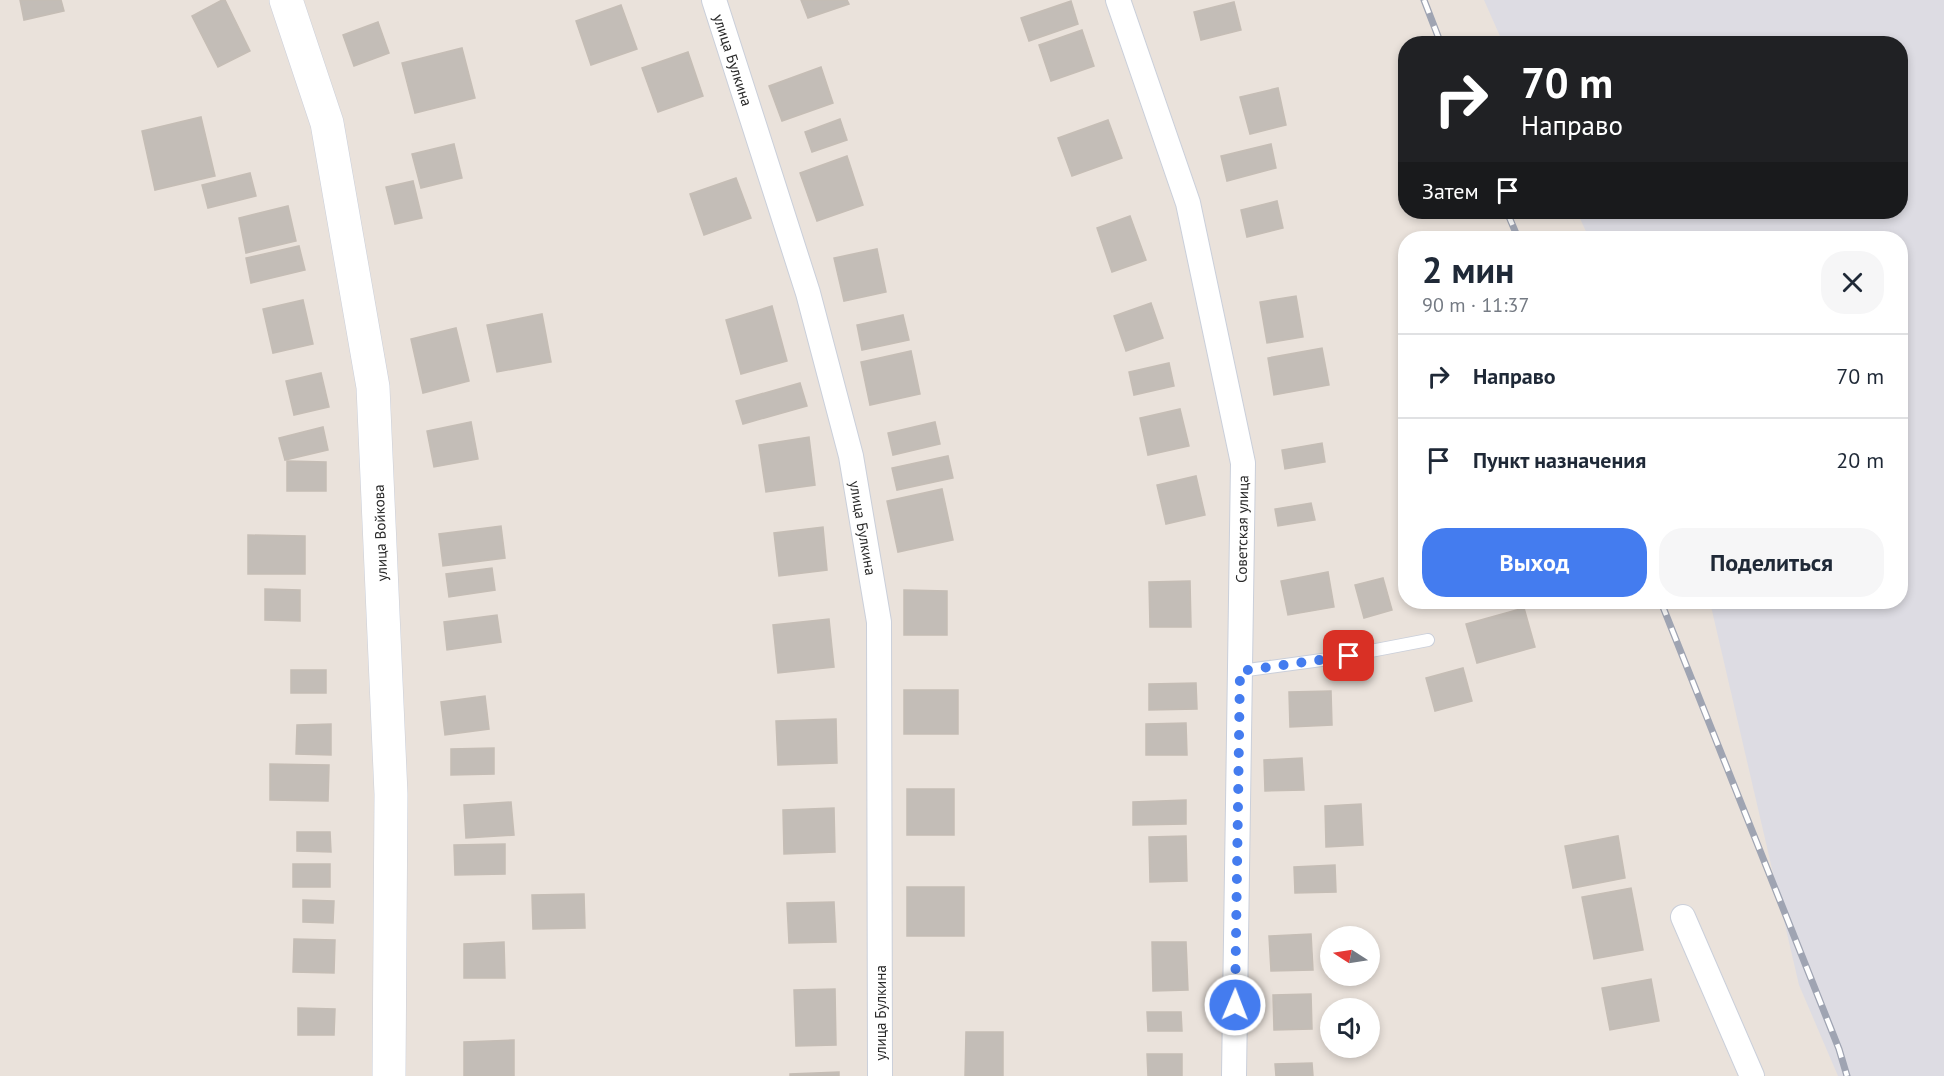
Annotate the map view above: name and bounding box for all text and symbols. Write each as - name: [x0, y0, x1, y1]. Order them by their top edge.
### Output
- street label: улица Булкина: [709, 12, 757, 108]
- text: 70 m: [1521, 55, 1613, 110]
- icon: right: [1422, 60, 1500, 138]
- text: Направо: [1521, 108, 1623, 142]
- icon: arrive: [1491, 174, 1524, 207]
- text: Затем: [1422, 177, 1479, 205]
- text: 2 мин: [1422, 246, 1514, 293]
- button: close: [1821, 251, 1884, 314]
- text: 90 m · 11:37: [1422, 292, 1529, 318]
- icon: right: [1422, 360, 1455, 393]
- text: Направо: [1473, 362, 1556, 390]
- text: 70 m: [1836, 362, 1884, 390]
- icon: arrive: [1422, 444, 1455, 477]
- text: Пункт назначения: [1473, 446, 1646, 474]
- text: 20 m: [1836, 446, 1884, 474]
- street label: Советская улица: [1232, 475, 1252, 583]
- street label: улица Булкина: [845, 479, 881, 577]
- street label: улица Войкова: [369, 484, 391, 582]
- button: Выход: [1422, 528, 1647, 597]
- button: Поделиться: [1659, 528, 1884, 597]
- pin: [1323, 630, 1374, 681]
- icon: arrive: [1332, 639, 1365, 672]
- north arrow: [1320, 926, 1380, 986]
- map controls: [1320, 926, 1380, 1058]
- street label: улица Булкина: [871, 965, 890, 1061]
- position arrow: [1203, 973, 1267, 1037]
- button: sound: [1320, 998, 1380, 1058]

